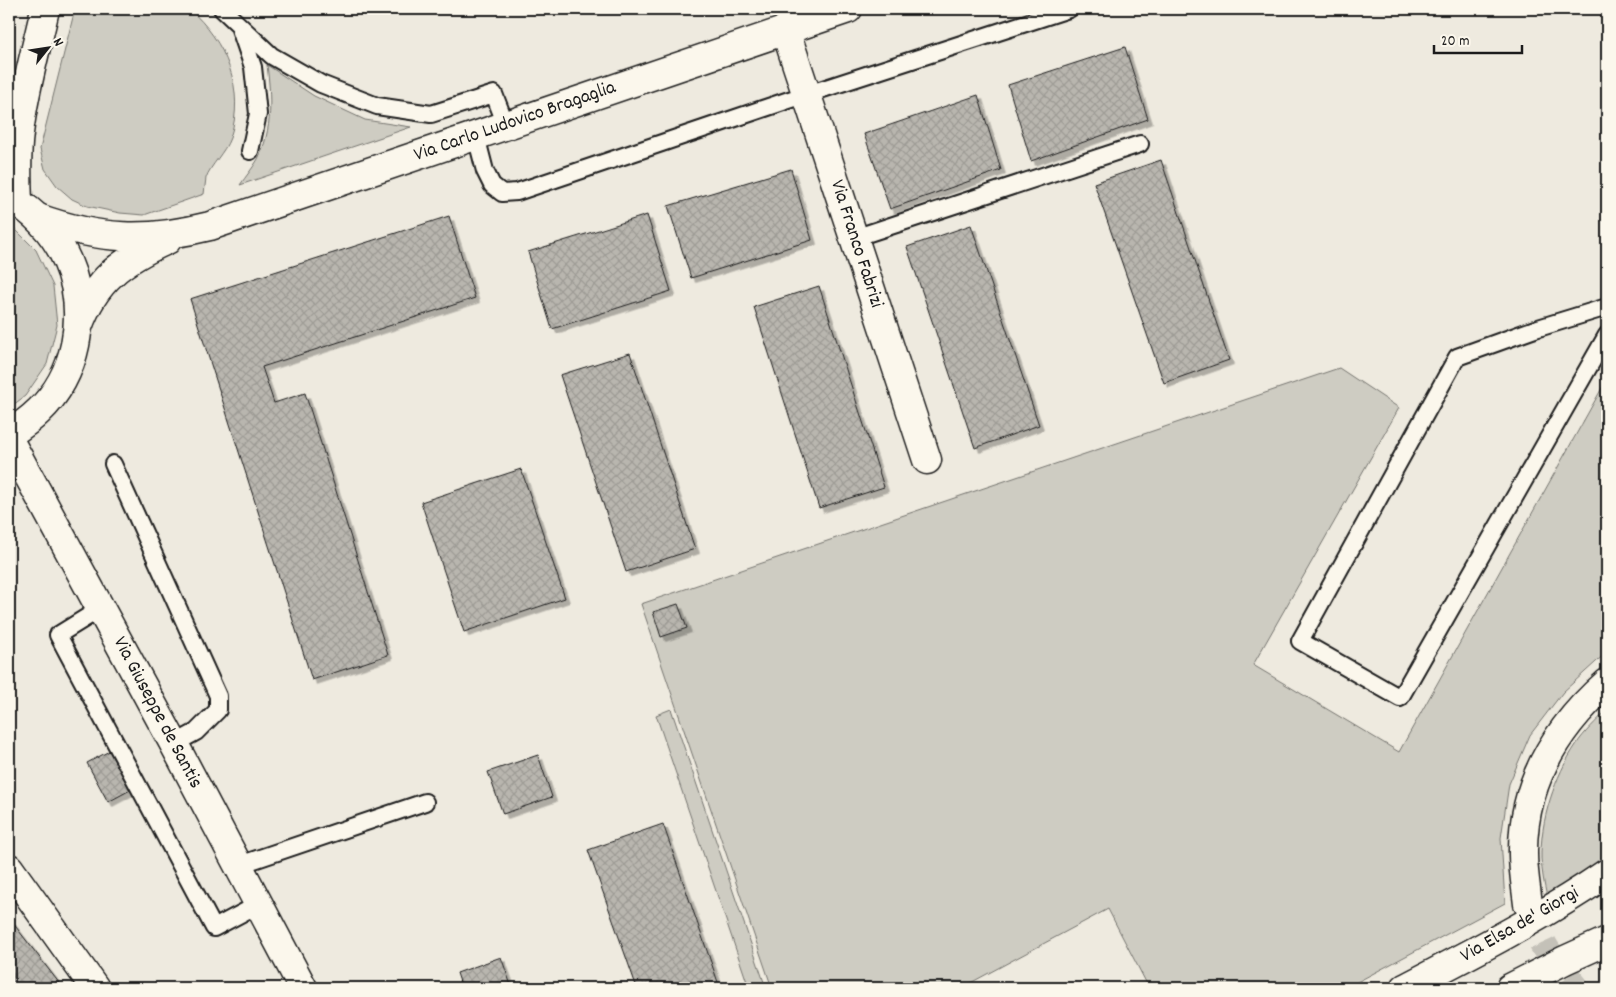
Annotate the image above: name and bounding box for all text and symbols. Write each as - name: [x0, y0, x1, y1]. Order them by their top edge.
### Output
- north arrow: [22, 22, 72, 72]
- scale bar: [1434, 22, 1521, 54]
- text: 20 m: [1441, 31, 1469, 53]
- text: N: [47, 35, 68, 51]
- street label: Via Carlo Ludovico Bragaglia: [410, 74, 620, 170]
- street label: Via Franco Fabrizi: [822, 176, 890, 312]
- street label: Via Giuseppe de Santis: [105, 632, 209, 794]
- street label: Via Elsa de' Giorgi: [1456, 880, 1585, 970]

